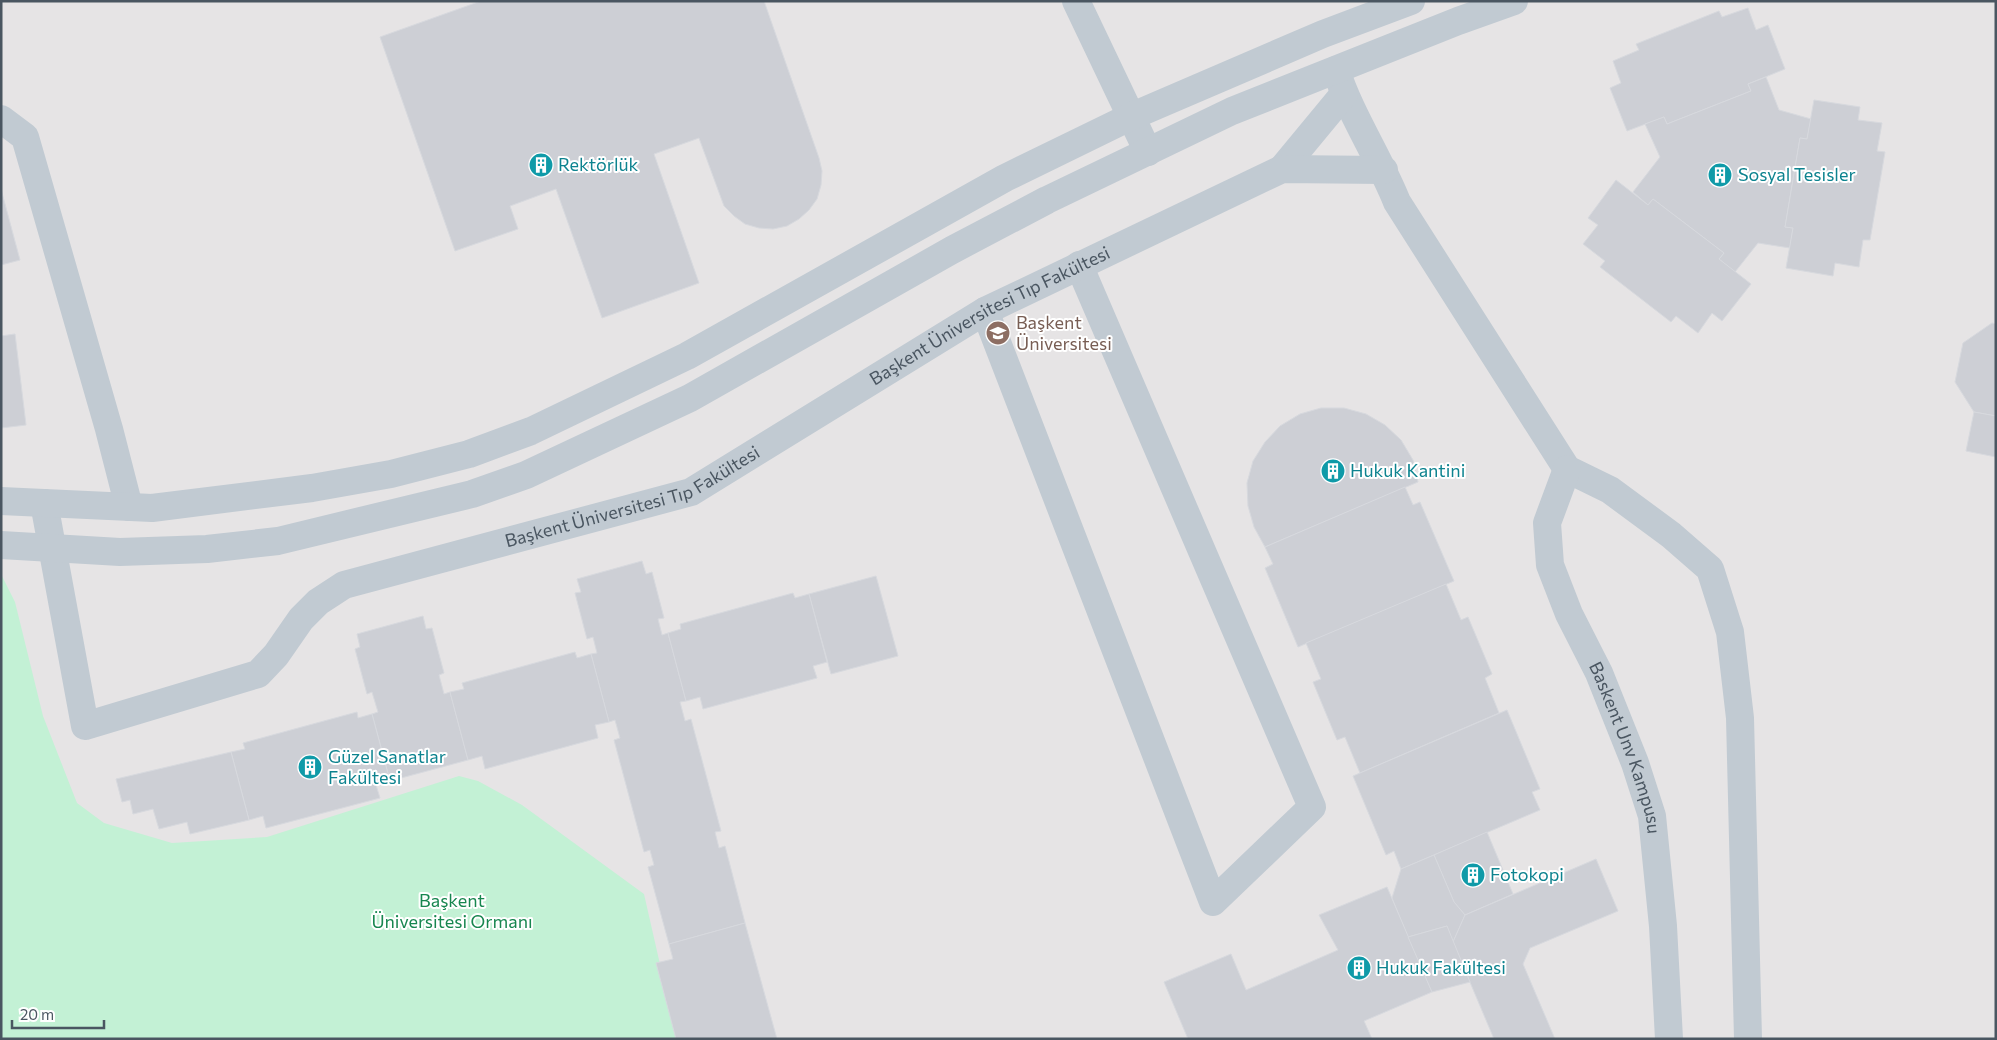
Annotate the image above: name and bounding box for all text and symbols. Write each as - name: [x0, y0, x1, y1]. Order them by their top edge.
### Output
- building icon: Rektörlük: [528, 152, 554, 178]
- place label: Rektörlük: [558, 153, 639, 175]
- building icon: Sosyal Tesisler: [1707, 162, 1733, 188]
- place label: Sosyal Tesisler: [1738, 163, 1856, 185]
- street label: Başkent Üniversitesi Tıp Fakültesi: [866, 241, 1114, 391]
- place label: Başkent Üniversitesi: [1016, 312, 1112, 354]
- school or university icon: Başkent Üniversitesi: [985, 320, 1011, 346]
- street label: Başkent Üniversitesi Tıp Fakültesi: [502, 441, 763, 551]
- building icon: Hukuk Kantini: [1320, 458, 1346, 484]
- place label: Hukuk Kantini: [1350, 459, 1465, 481]
- street label: Baskent Unv Kampusu: [1585, 658, 1666, 835]
- place label: Güzel Sanatlar Fakültesi: [328, 745, 446, 788]
- building icon: Güzel Sanatlar Fakültesi: [297, 754, 323, 780]
- building icon: Fotokopi: [1460, 862, 1486, 888]
- place label: Fotokopi: [1490, 863, 1564, 885]
- park label: Başkent Üniversitesi Ormanı: [371, 889, 533, 932]
- building icon: Hukuk Fakültesi: [1346, 955, 1372, 981]
- place label: Hukuk Fakültesi: [1376, 956, 1506, 978]
- scale bar: [12, 998, 105, 1030]
- text: 20 m: [20, 1005, 54, 1023]

